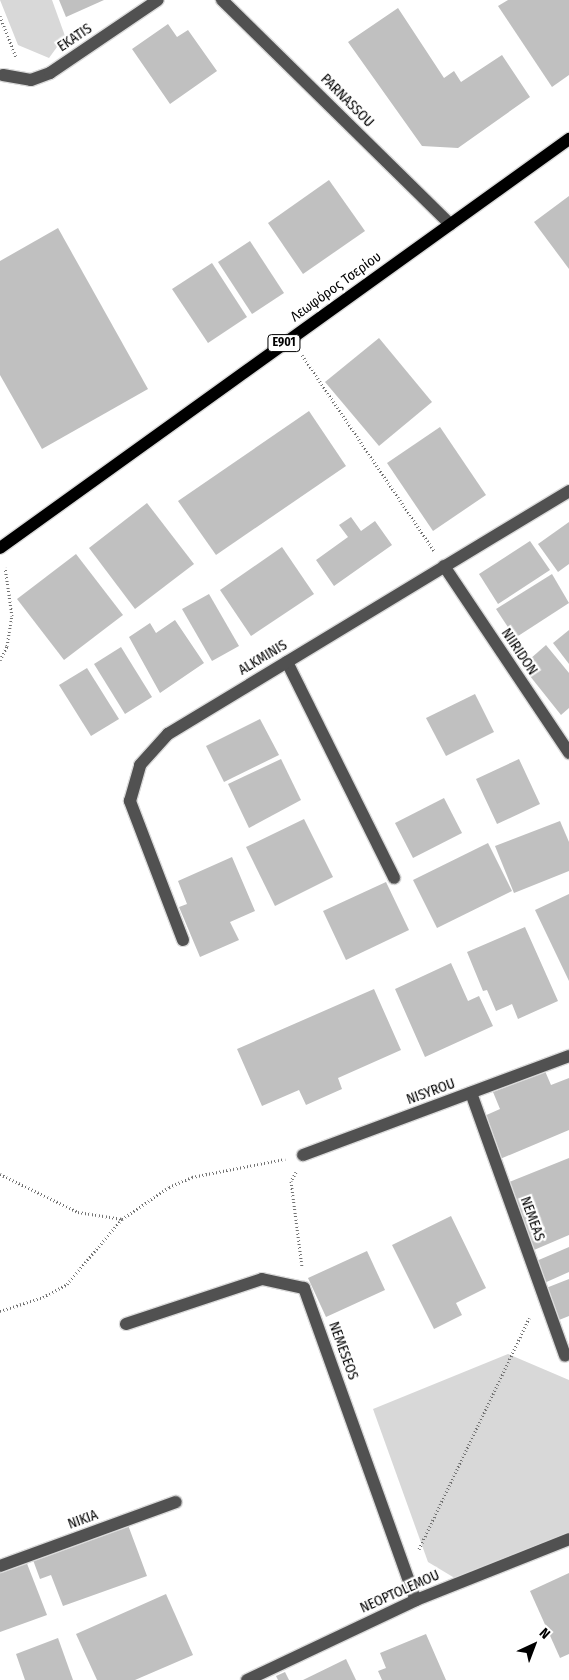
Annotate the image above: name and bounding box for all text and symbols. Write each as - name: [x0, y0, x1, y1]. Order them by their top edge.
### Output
- street label: EKATIS: [55, 20, 95, 56]
- street label: PARNASSOU: [317, 71, 377, 131]
- street label: Λεωφόρος Τσερίου: [287, 249, 385, 325]
- road number: E901: [266, 333, 302, 352]
- street label: NIIRIDON: [497, 626, 541, 678]
- street label: ALKMINIS: [236, 637, 290, 679]
- street label: NISYROU: [404, 1075, 458, 1109]
- street label: NEMEAS: [516, 1195, 548, 1243]
- street label: NEMESEOS: [325, 1320, 361, 1382]
- street label: NIKIA: [66, 1507, 100, 1533]
- street label: NEOPTOLEMOU: [358, 1567, 442, 1617]
- north arrow: [509, 1620, 559, 1670]
- text: N: [536, 1625, 553, 1643]

